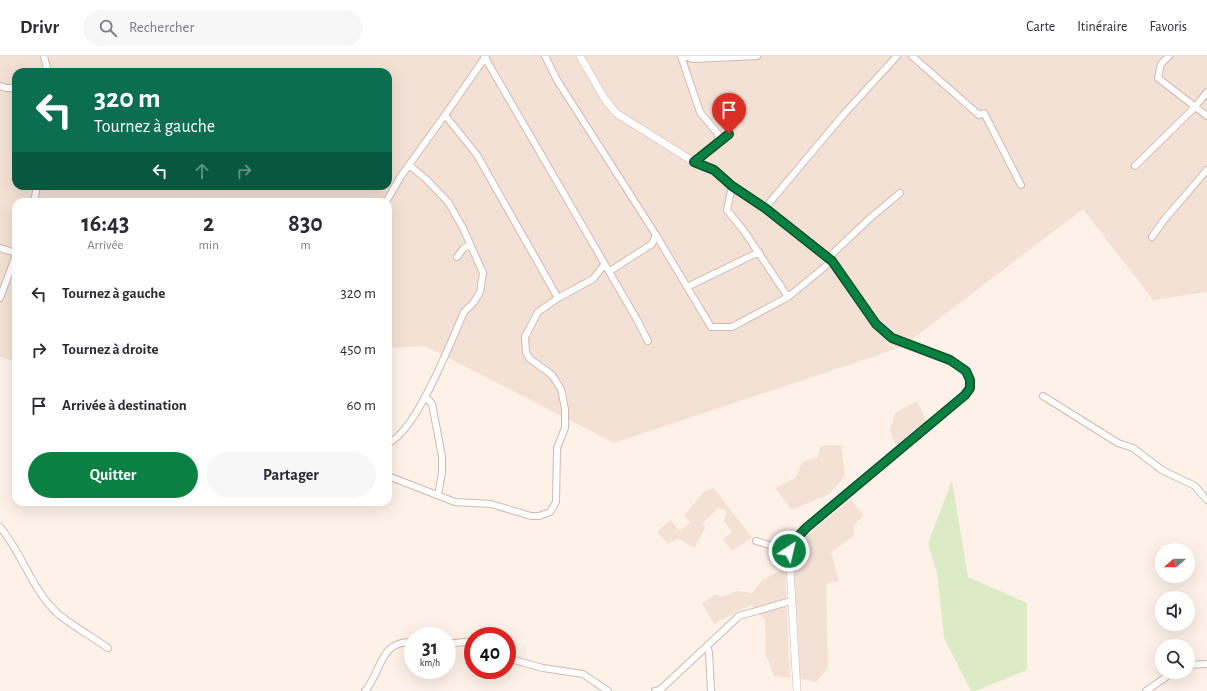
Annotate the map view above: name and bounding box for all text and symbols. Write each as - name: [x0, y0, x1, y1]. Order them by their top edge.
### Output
- search box: [83, 10, 363, 46]
- icon: search: [97, 17, 119, 39]
- text: Drivr: [20, 18, 59, 37]
- text: Rechercher: [129, 20, 194, 35]
- text: Carte: [1026, 20, 1055, 34]
- text: Itinéraire: [1077, 20, 1127, 34]
- text: Favoris: [1149, 20, 1187, 34]
- icon: left: [28, 84, 80, 136]
- text: 320 m: [94, 85, 161, 113]
- pin: [712, 93, 746, 134]
- icon: arrive: [718, 99, 740, 121]
- text: Tournez à gauche: [94, 118, 215, 136]
- icon: left: [149, 160, 171, 182]
- icon: ahead: [191, 160, 213, 182]
- icon: right: [233, 160, 255, 182]
- text: 16:43: [81, 212, 129, 236]
- text: 2: [203, 212, 214, 236]
- text: 830: [288, 212, 323, 236]
- text: Arrivée: [87, 239, 123, 252]
- text: min: [199, 239, 219, 252]
- text: m: [300, 239, 311, 252]
- icon: left: [28, 283, 50, 305]
- text: Tournez à gauche: [62, 286, 165, 301]
- text: 320 m: [341, 286, 376, 301]
- icon: right: [28, 339, 50, 361]
- text: Tournez à droite: [62, 342, 159, 357]
- text: 450 m: [340, 342, 376, 357]
- icon: arrive: [28, 395, 50, 417]
- text: Arrivée à destination: [62, 398, 187, 413]
- text: 60 m: [347, 398, 376, 413]
- button: Quitter: [28, 452, 198, 498]
- button: Partager: [206, 452, 376, 498]
- position arrow: [768, 530, 810, 572]
- north arrow: [1155, 543, 1195, 583]
- map controls: [1155, 543, 1195, 679]
- button: sound: [1155, 591, 1195, 631]
- speed limit sign: 40: [464, 627, 516, 679]
- text: 31: [422, 638, 438, 658]
- button: search: [1155, 639, 1195, 679]
- text: km/h: [420, 658, 440, 668]

